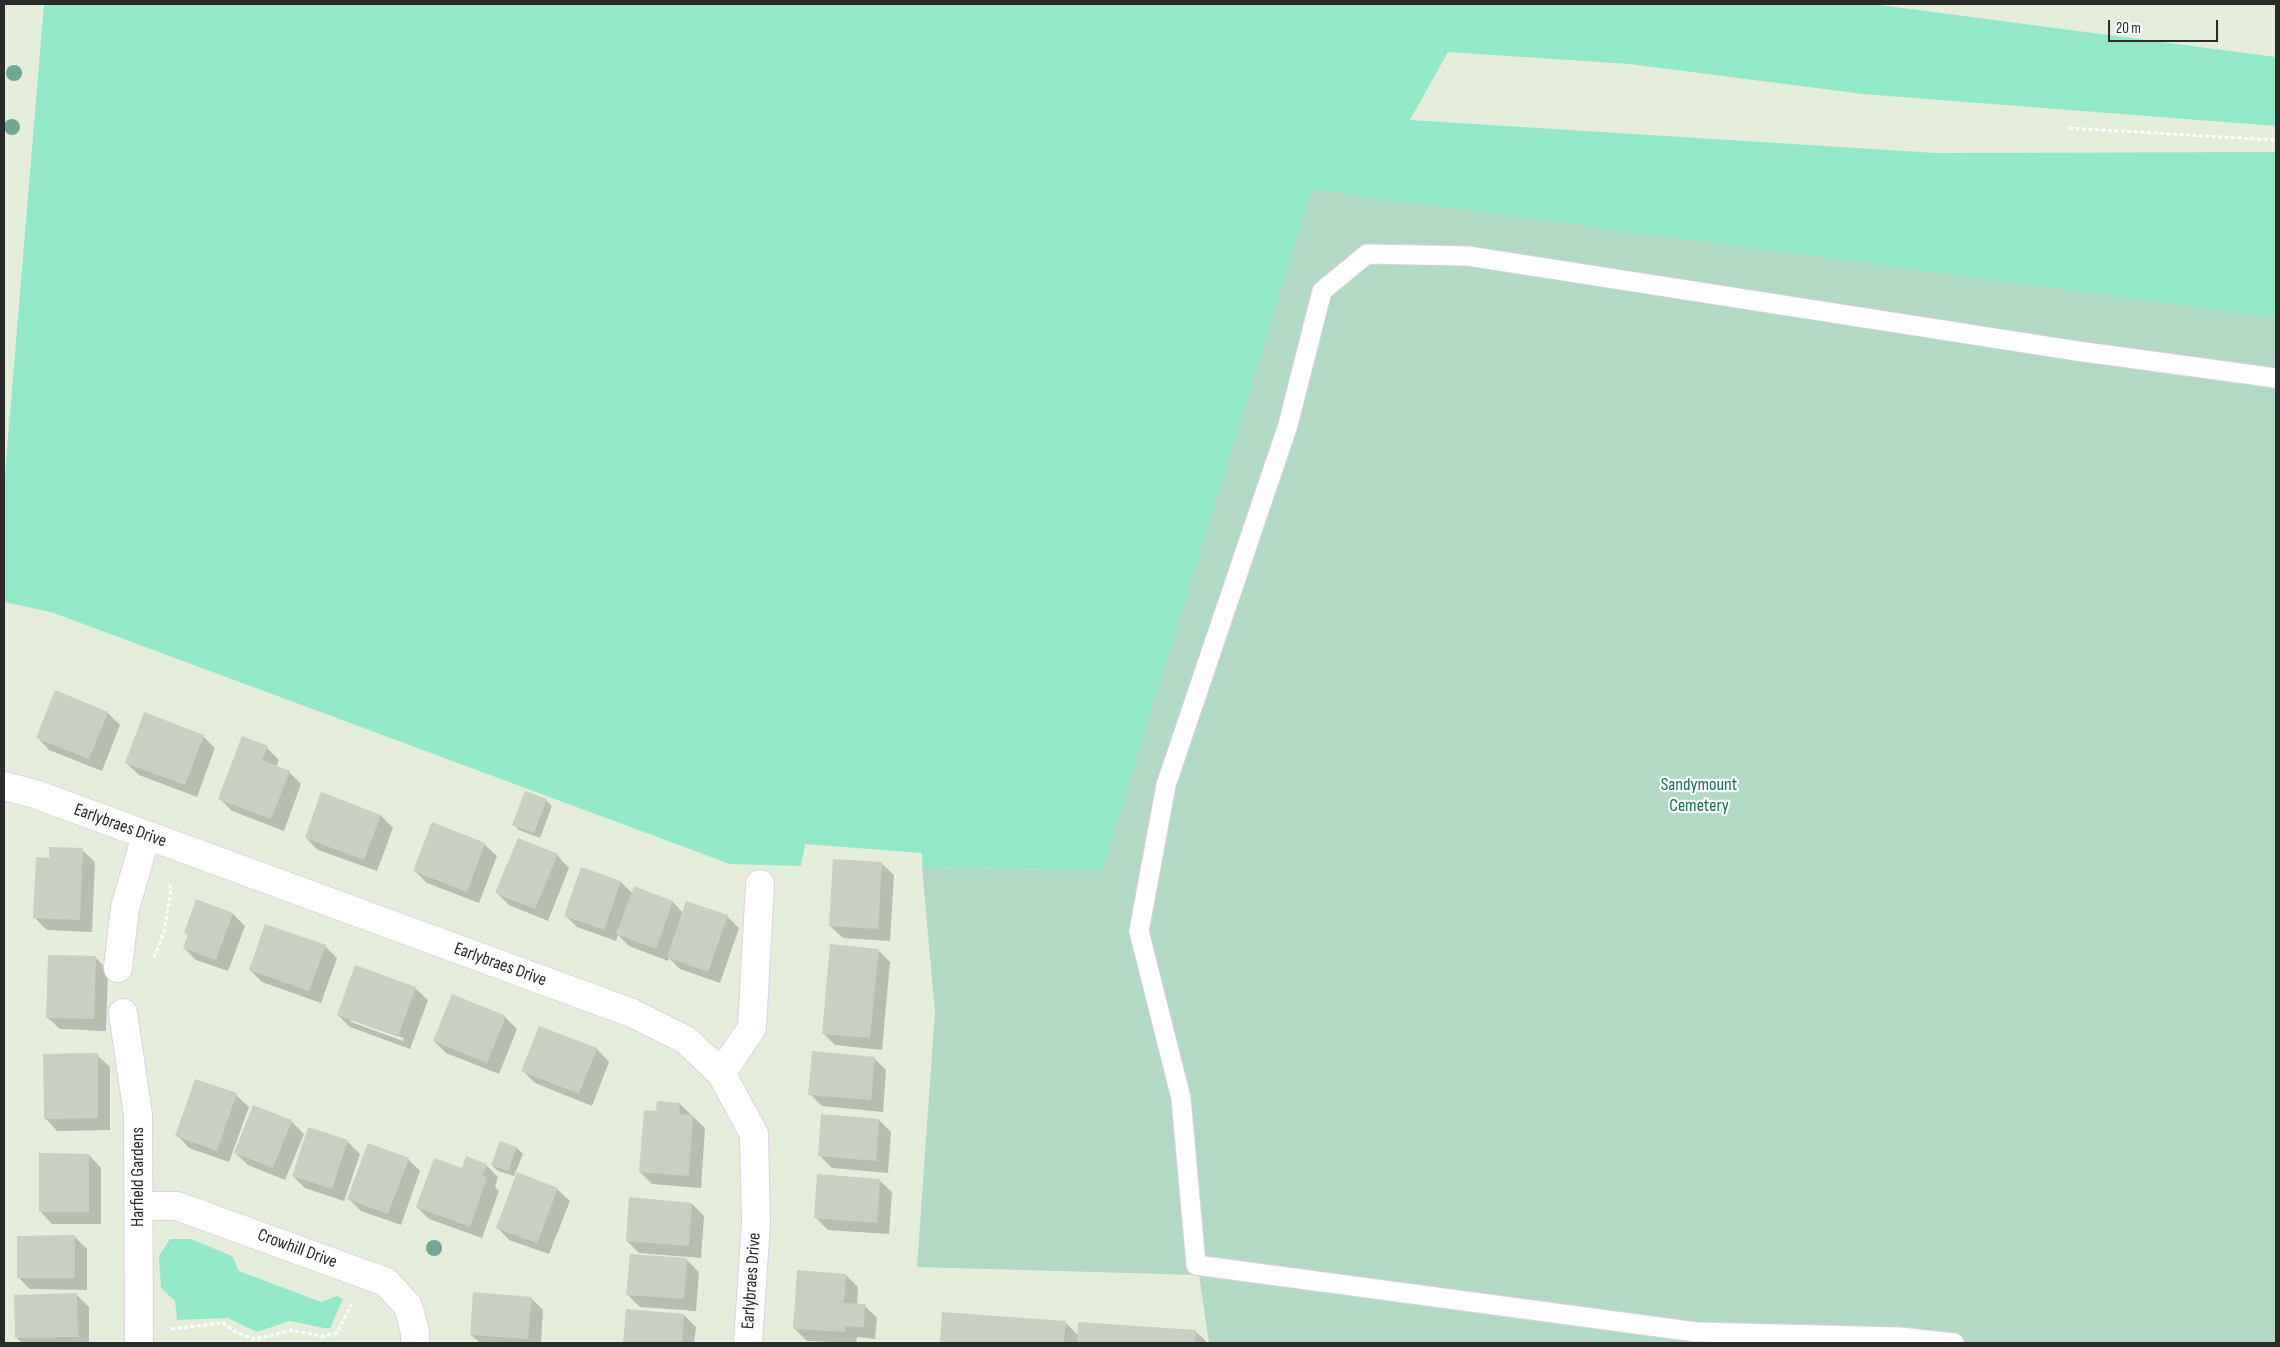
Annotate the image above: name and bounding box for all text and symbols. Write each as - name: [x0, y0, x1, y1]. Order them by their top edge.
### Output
- scale bar: [2110, 10, 2220, 42]
- text: 20 m: [2116, 19, 2141, 38]
- park label: Sandymount Cemetery: [1661, 774, 1737, 816]
- street label: Earlybraes Drive: [71, 799, 169, 853]
- street label: Earlybraes Drive: [451, 938, 549, 992]
- street label: Harfield Gardens: [127, 1127, 149, 1227]
- street label: Crowhill Drive: [254, 1225, 340, 1273]
- street label: Earlybraes Drive: [738, 1232, 766, 1330]

